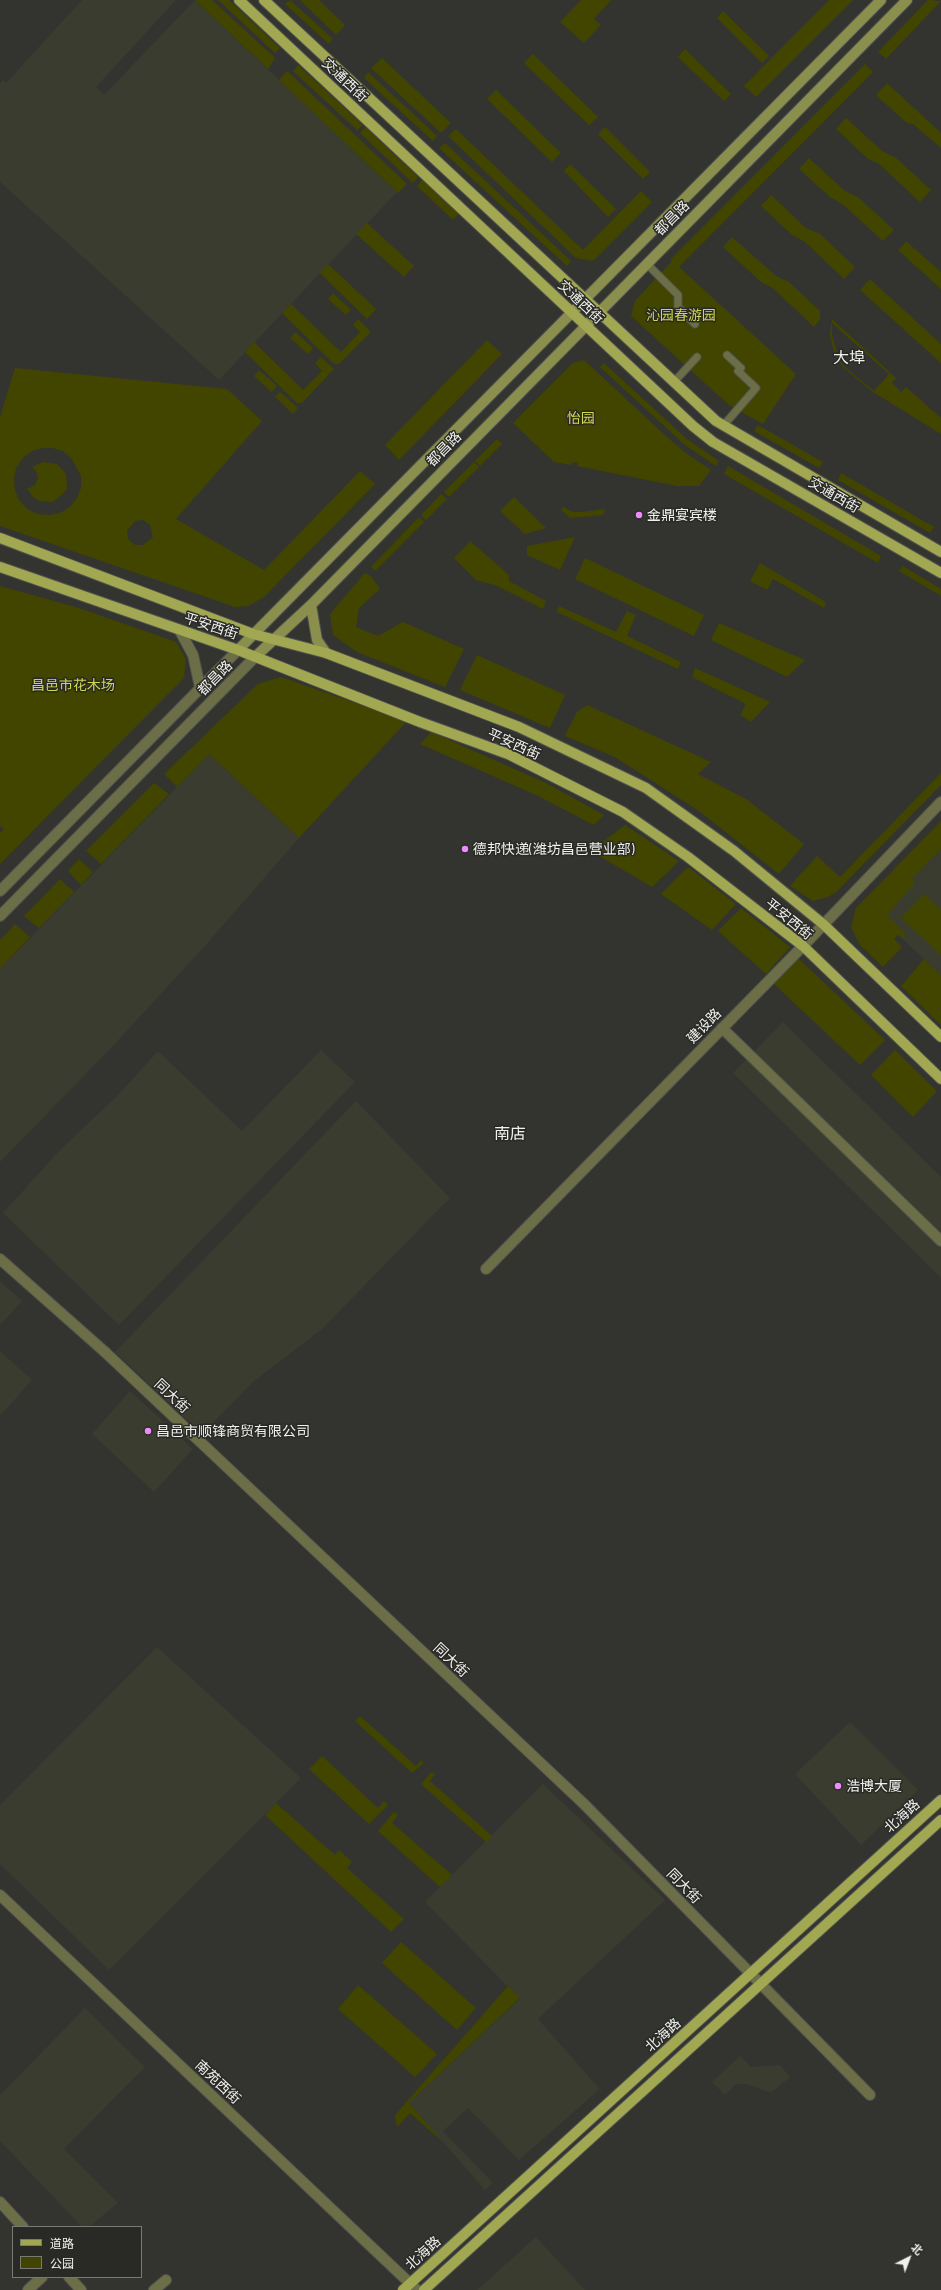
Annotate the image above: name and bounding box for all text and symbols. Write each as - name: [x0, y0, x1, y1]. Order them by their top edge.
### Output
- street label: 交通西街: [319, 55, 371, 105]
- street label: 都昌路: [651, 197, 693, 239]
- street label: 交通西街: [555, 277, 607, 327]
- park label: 沁园春游园: [646, 307, 716, 323]
- district label: 大埠: [833, 348, 865, 368]
- park label: 怡园: [567, 410, 595, 426]
- street label: 都昌路: [423, 428, 465, 470]
- street label: 交通西街: [806, 474, 862, 516]
- place label: 金鼎宴宾楼: [647, 507, 717, 523]
- marker: 金鼎宴宾楼: [634, 510, 644, 520]
- street label: 平安西街: [182, 609, 240, 643]
- street label: 都昌路: [194, 657, 236, 699]
- park label: 昌邑市花木场: [31, 677, 115, 693]
- street label: 平安西街: [485, 725, 543, 763]
- place label: 德邦快递(潍坊昌邑营业部): [473, 841, 634, 857]
- marker: 德邦快递(潍坊昌邑营业部): [460, 844, 470, 854]
- street label: 平安西街: [762, 895, 816, 943]
- street label: 建设路: [683, 1005, 725, 1047]
- district label: 南店: [494, 1124, 526, 1144]
- street label: 同大街: [151, 1376, 193, 1416]
- place label: 昌邑市顺锋商贸有限公司: [156, 1423, 310, 1439]
- marker: 昌邑市顺锋商贸有限公司: [143, 1426, 153, 1436]
- street label: 同大街: [430, 1640, 472, 1680]
- place label: 浩博大厦: [846, 1778, 902, 1794]
- marker: 浩博大厦: [833, 1781, 843, 1791]
- street label: 北海路: [881, 1796, 923, 1836]
- street label: 同大街: [663, 1865, 705, 1907]
- street label: 北海路: [642, 2015, 684, 2055]
- street label: 南苑西街: [192, 2057, 244, 2107]
- legend: [12, 2226, 142, 2278]
- street label: 北海路: [402, 2233, 444, 2273]
- text: 道路: [50, 2236, 74, 2250]
- north arrow: [889, 2238, 929, 2278]
- text: 北: [909, 2240, 926, 2257]
- text: 公园: [50, 2256, 74, 2270]

